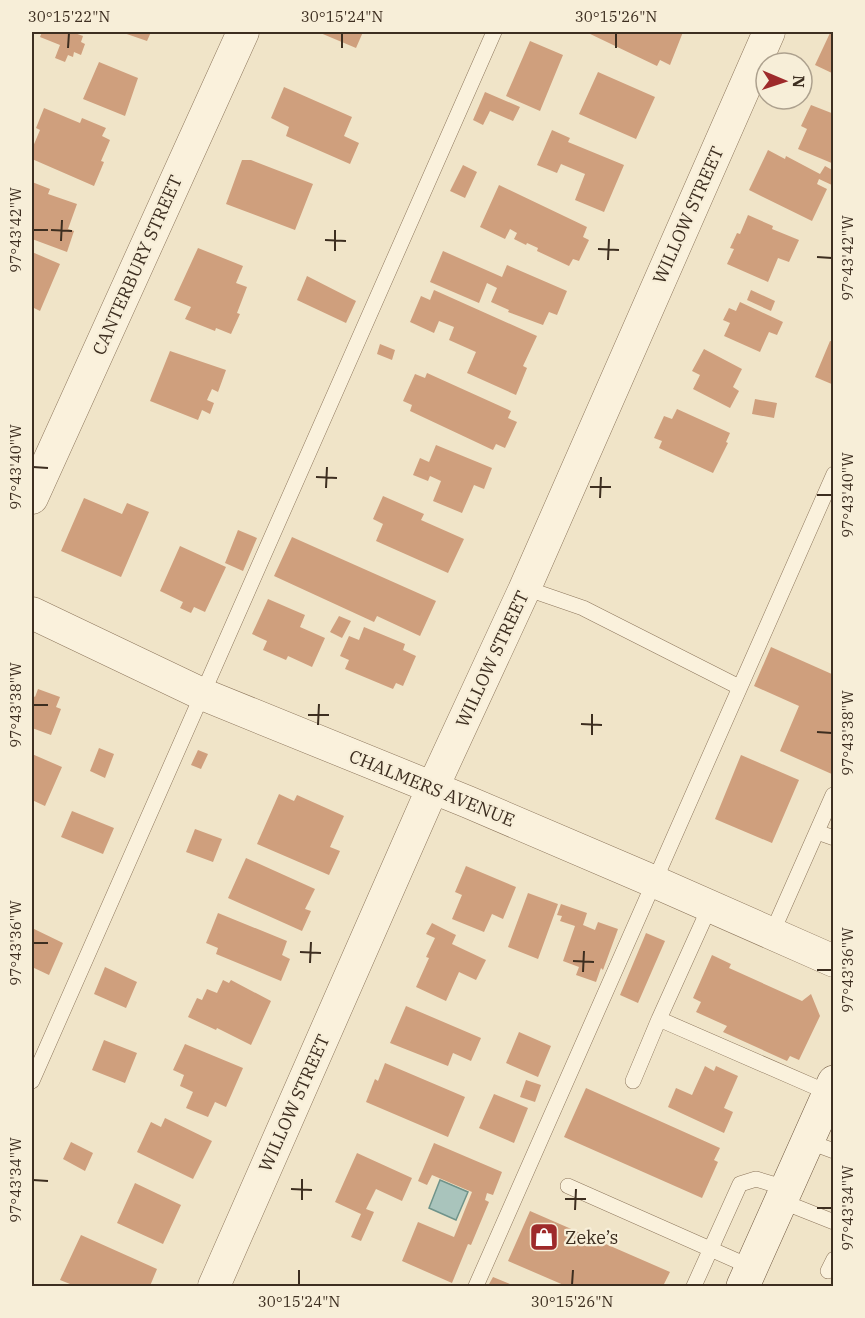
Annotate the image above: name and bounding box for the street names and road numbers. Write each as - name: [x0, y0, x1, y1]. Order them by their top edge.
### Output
- street label: WILLOW STREET: [647, 143, 729, 287]
- street label: CANTERBURY STREET: [87, 171, 187, 358]
- street label: WILLOW STREET: [450, 587, 534, 731]
- street label: CHALMERS AVENUE: [346, 744, 518, 832]
- street label: WILLOW STREET: [253, 1031, 335, 1175]

